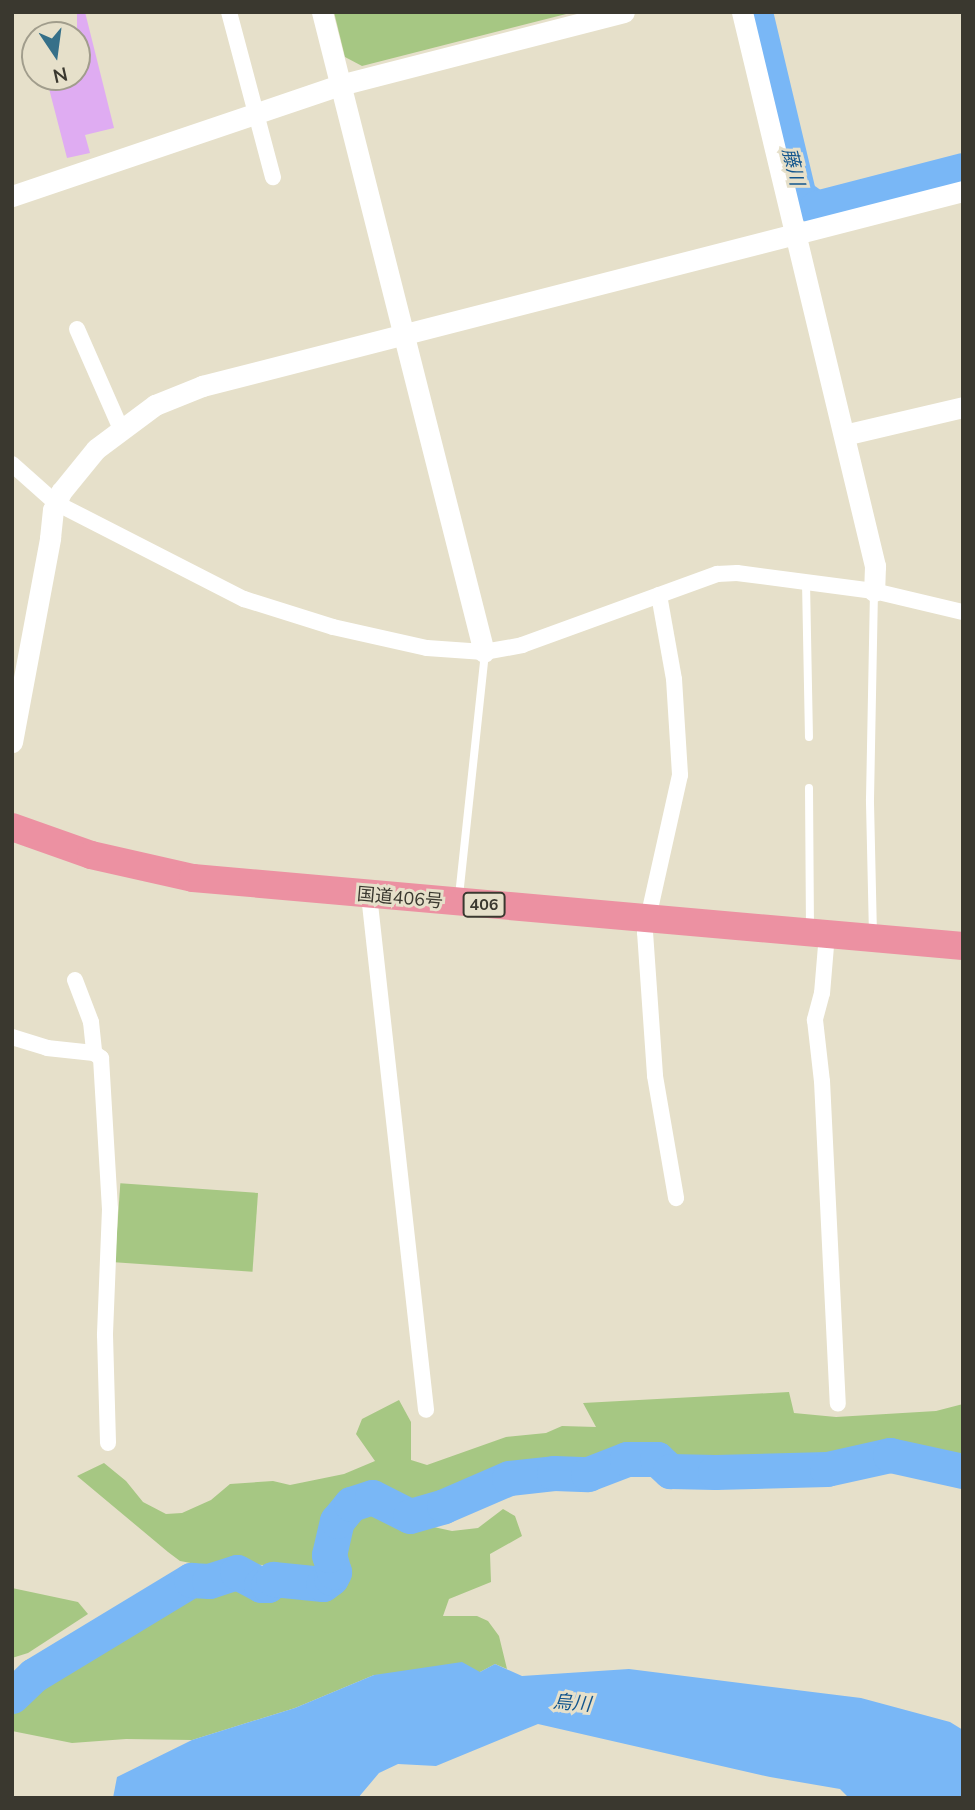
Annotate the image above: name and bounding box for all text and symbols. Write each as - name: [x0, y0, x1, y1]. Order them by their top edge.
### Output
- north arrow: [21, 21, 91, 91]
- text: N: [50, 60, 70, 89]
- water label: 藤川: [776, 146, 808, 188]
- street label: 国道406号: [356, 883, 444, 913]
- road number: 406: [461, 892, 507, 917]
- water label: 烏川: [552, 1691, 592, 1717]

